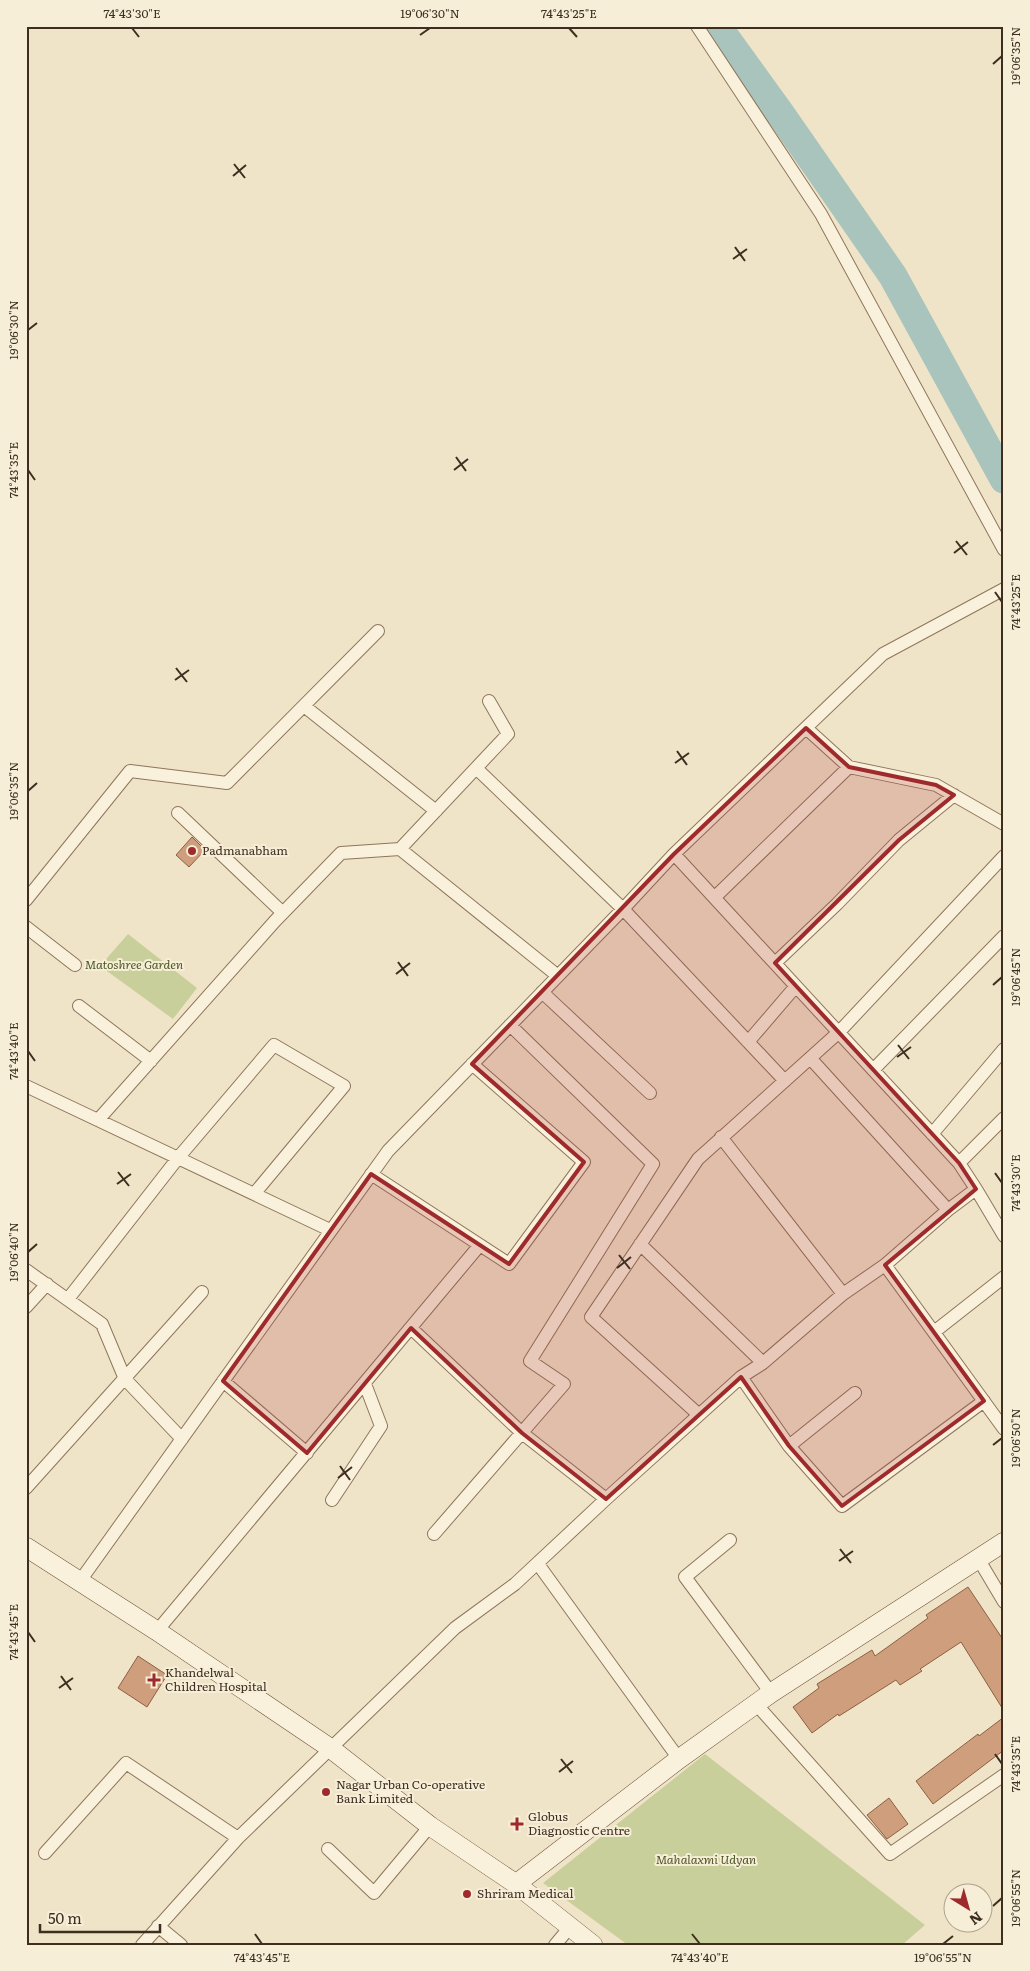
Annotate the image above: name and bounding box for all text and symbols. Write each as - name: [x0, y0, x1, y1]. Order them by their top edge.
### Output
- text: 74°43'30"E: [103, 4, 161, 22]
- text: 19°06'30"N: [400, 4, 460, 22]
- text: 74°43'25"E: [541, 4, 597, 22]
- text: 19°06'35"N: [1006, 27, 1024, 85]
- text: 19°06'30"N: [4, 300, 22, 360]
- text: 74°43'35"E: [4, 441, 22, 498]
- text: 74°43'25"E: [1006, 574, 1024, 630]
- text: 19°06'35"N: [4, 762, 22, 820]
- place label: Padmanabham: [202, 841, 288, 859]
- marker: Padmanabham: [186, 845, 198, 857]
- text: 19°06'45"N: [1006, 948, 1024, 1006]
- park label: Matoshree Garden: [85, 955, 183, 973]
- text: 74°43'40"E: [4, 1022, 22, 1080]
- text: 74°43'30"E: [1006, 1154, 1024, 1212]
- text: 19°06'40"N: [4, 1222, 22, 1282]
- text: 19°06'50"N: [1006, 1409, 1024, 1468]
- text: 74°43'45"E: [4, 1603, 22, 1660]
- place label: Khandelwal Children Hospital: [165, 1663, 267, 1695]
- marker: Khandelwal Children Hospital: [147, 1673, 161, 1687]
- text: 74°43'35"E: [1006, 1735, 1024, 1792]
- place label: Nagar Urban Co-operative Bank Limited: [336, 1775, 485, 1807]
- marker: Nagar Urban Co-operative Bank Limited: [320, 1786, 332, 1798]
- place label: Globus Diagnostic Centre: [528, 1807, 630, 1839]
- marker: Globus Diagnostic Centre: [510, 1817, 524, 1831]
- park label: Mahalaxmi Udyan: [656, 1850, 756, 1868]
- text: 19°06'55"N: [1006, 1869, 1024, 1927]
- place label: Shriram Medical: [477, 1884, 574, 1902]
- north arrow: [942, 1884, 992, 1934]
- marker: Shriram Medical: [461, 1888, 473, 1900]
- scale bar: [40, 1901, 160, 1933]
- text: 50 m: [48, 1906, 82, 1929]
- text: N: [966, 1908, 987, 1931]
- text: 74°43'45"E: [234, 1948, 291, 1966]
- text: 74°43'40"E: [671, 1948, 729, 1966]
- text: 19°06'55"N: [914, 1948, 972, 1966]

